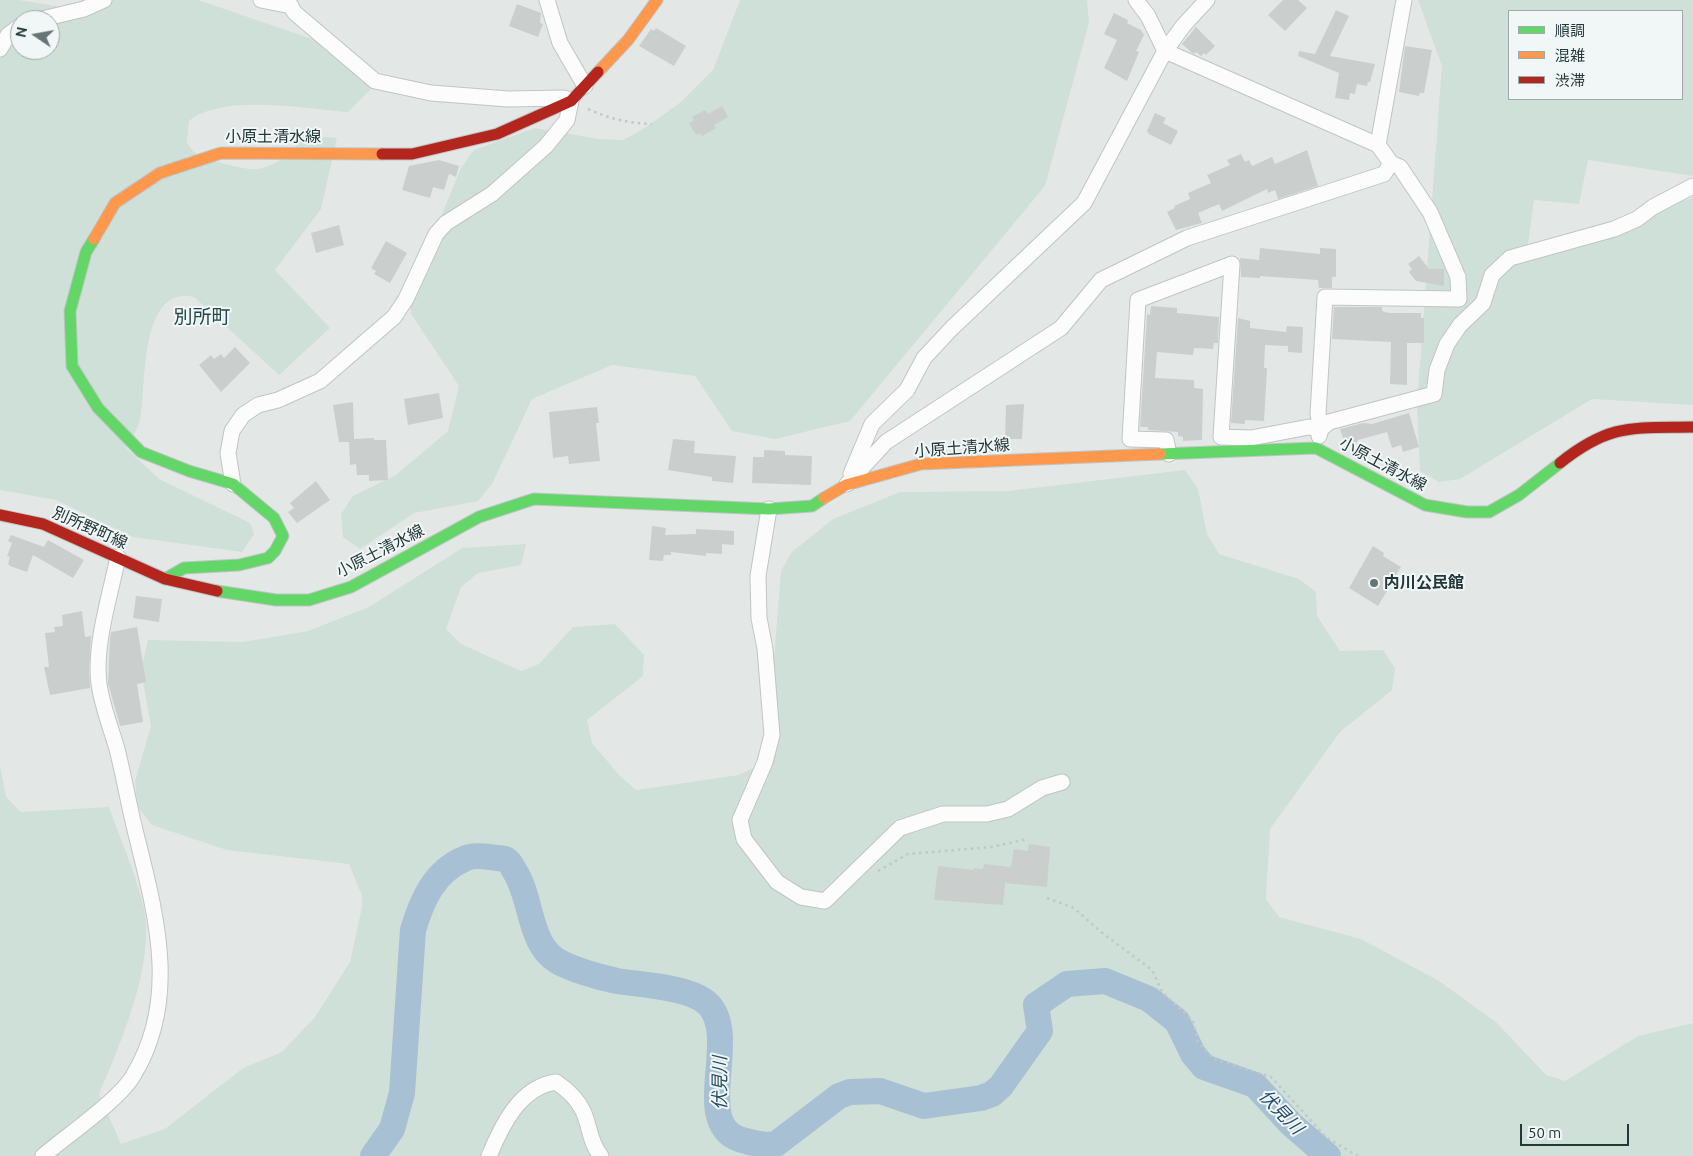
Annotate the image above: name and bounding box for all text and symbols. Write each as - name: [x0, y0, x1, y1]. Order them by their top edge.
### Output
- north arrow: [10, 10, 60, 60]
- legend: [1508, 10, 1683, 100]
- text: 順調: [1555, 22, 1585, 39]
- text: N: [12, 25, 30, 39]
- text: 混雑: [1555, 47, 1585, 64]
- text: 渋滞: [1555, 72, 1585, 89]
- street label: 小原土清水線: [225, 127, 321, 147]
- district label: 別所町: [174, 306, 230, 328]
- street label: 小原土清水線: [1336, 433, 1430, 495]
- street label: 小原土清水線: [913, 435, 1011, 461]
- street label: 別所野町線: [50, 503, 130, 553]
- street label: 小原土清水線: [333, 521, 427, 581]
- place label: 内川公民館: [1384, 573, 1464, 593]
- marker: 内川公民館: [1368, 577, 1380, 589]
- water label: 伏見川: [709, 1056, 731, 1110]
- water label: 伏見川: [1254, 1085, 1308, 1139]
- scale bar: [1523, 1114, 1632, 1146]
- text: 50 m: [1528, 1124, 1561, 1141]

